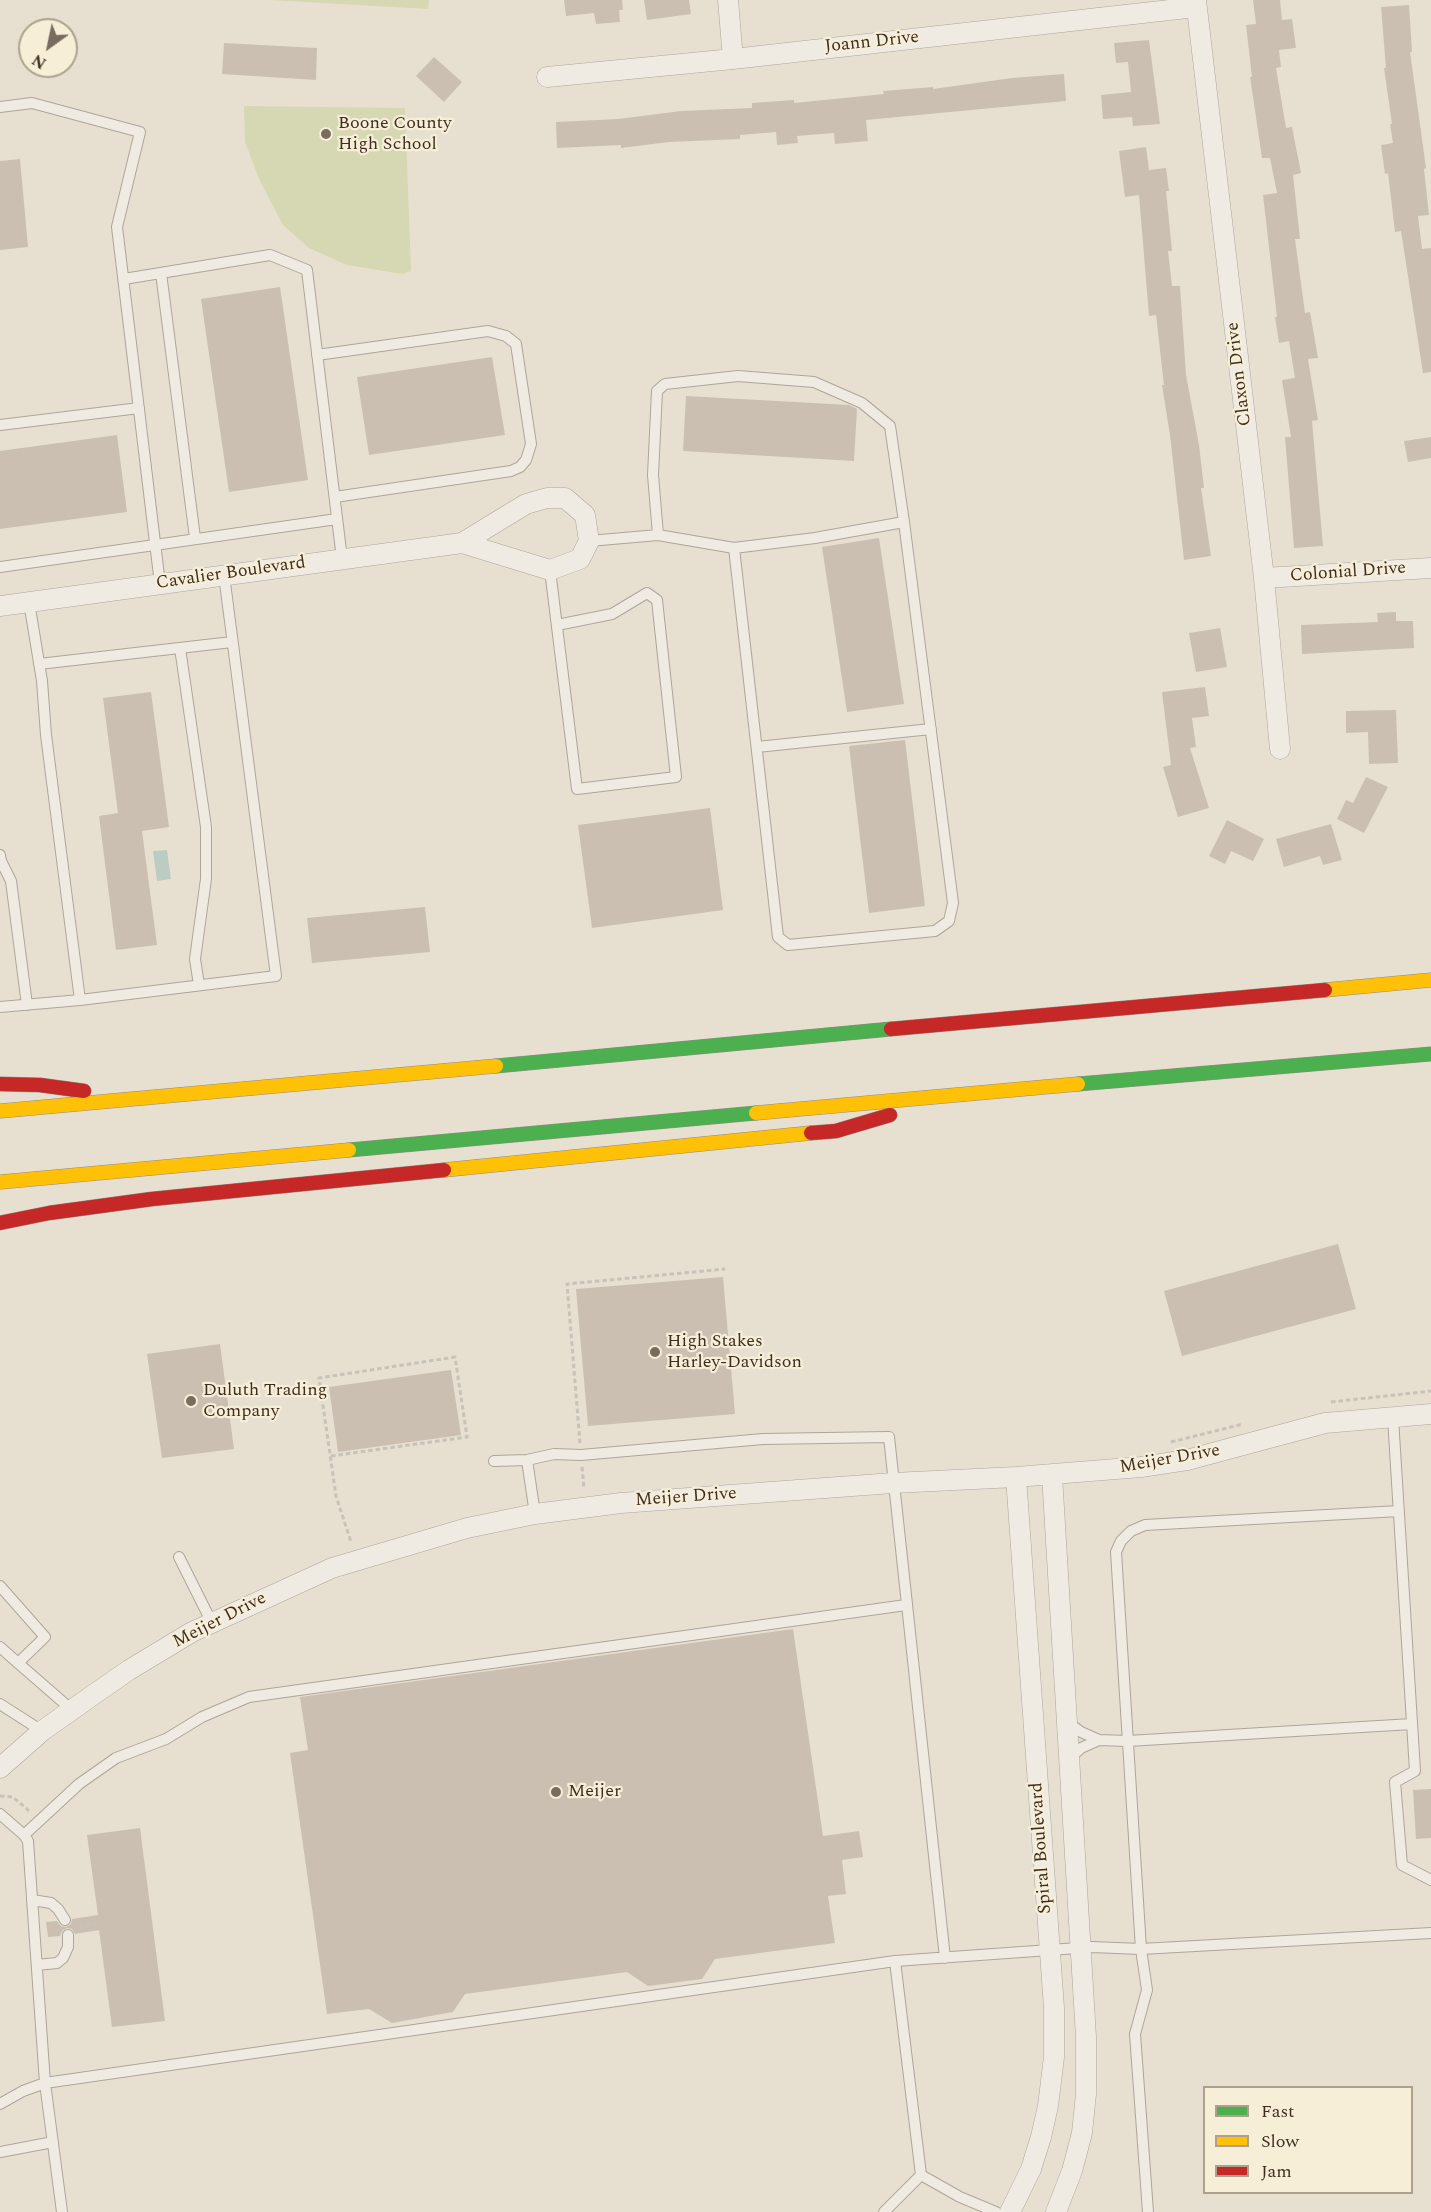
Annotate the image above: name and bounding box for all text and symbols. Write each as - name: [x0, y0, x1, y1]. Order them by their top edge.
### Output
- north arrow: [18, 18, 78, 78]
- street label: Joann Drive: [824, 27, 920, 59]
- text: N: [27, 48, 51, 75]
- place label: Boone County High School: [338, 113, 452, 156]
- marker: Boone County High School: [319, 127, 333, 141]
- street label: Claxon Drive: [1223, 321, 1257, 427]
- street label: Cavalier Boulevard: [155, 553, 307, 595]
- street label: Colonial Drive: [1289, 558, 1407, 588]
- place label: High Stakes Harley-Davidson: [667, 1331, 802, 1374]
- marker: High Stakes Harley-Davidson: [648, 1345, 662, 1359]
- place label: Duluth Trading Company: [203, 1380, 327, 1422]
- marker: Duluth Trading Company: [184, 1394, 198, 1408]
- street label: Meijer Drive: [1118, 1441, 1222, 1479]
- street label: Meijer Drive: [635, 1484, 737, 1512]
- street label: Meijer Drive: [170, 1588, 270, 1654]
- place label: Meijer: [568, 1781, 621, 1803]
- street label: Spiral Boulevard: [1027, 1782, 1057, 1914]
- marker: Meijer: [549, 1785, 563, 1799]
- legend: [1203, 2086, 1413, 2194]
- text: Fast: [1261, 2098, 1294, 2125]
- text: Slow: [1261, 2128, 1299, 2155]
- text: Jam: [1261, 2158, 1292, 2185]

